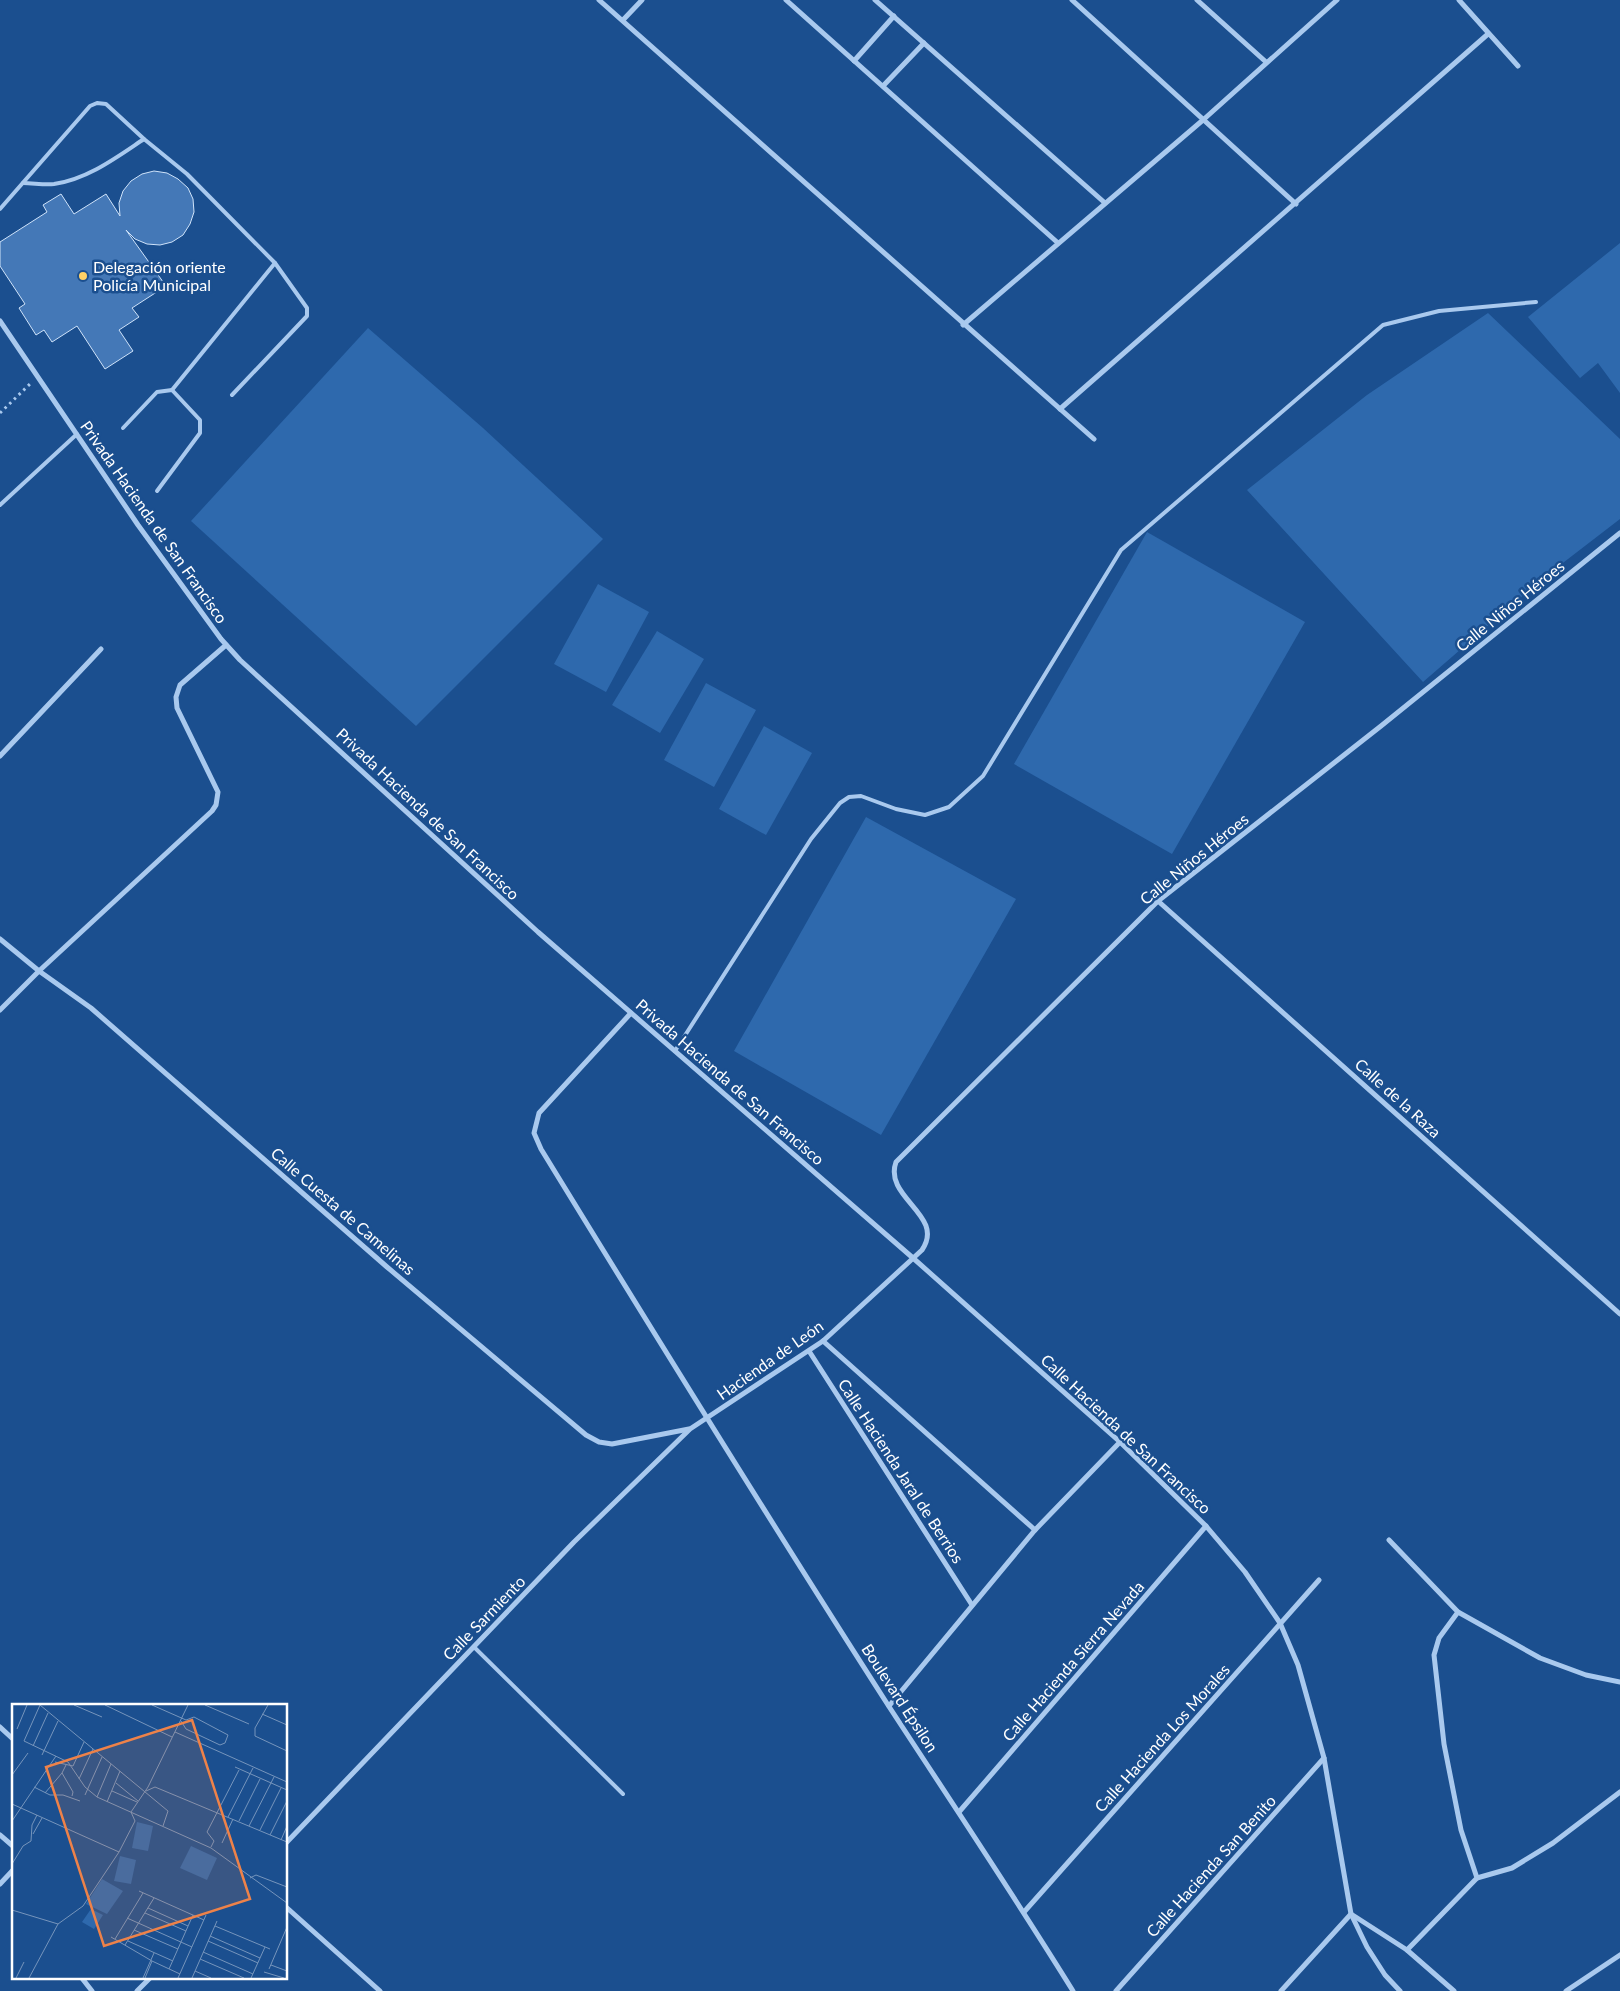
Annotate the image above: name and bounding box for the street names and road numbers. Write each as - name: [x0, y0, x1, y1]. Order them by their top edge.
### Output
- street label: Privada Hacienda de San Francisco: [77, 417, 232, 627]
- street label: Calle Niños Héroes: [1452, 556, 1568, 655]
- street label: Privada Hacienda de San Francisco: [333, 724, 524, 903]
- street label: Calle Niños Héroes: [1136, 809, 1252, 908]
- street label: Privada Hacienda de San Francisco: [632, 995, 828, 1168]
- street label: Calle de la Raza: [1351, 1054, 1445, 1141]
- street label: Calle Cuesta de Camelinas: [267, 1143, 419, 1278]
- street label: Hacienda de León: [713, 1316, 827, 1403]
- street label: Calle Hacienda de San Francisco: [1037, 1350, 1215, 1517]
- street label: Calle Hacienda Jaral de Berrios: [835, 1375, 968, 1566]
- street label: Calle Sarmiento: [439, 1571, 529, 1664]
- street label: Calle Hacienda Sierra Nevada: [998, 1577, 1147, 1745]
- street label: Boulevard Épsilon: [858, 1640, 943, 1755]
- street label: Calle Hacienda Los Morales: [1090, 1660, 1233, 1816]
- street label: Calle Hacienda San Benito: [1142, 1791, 1279, 1940]

